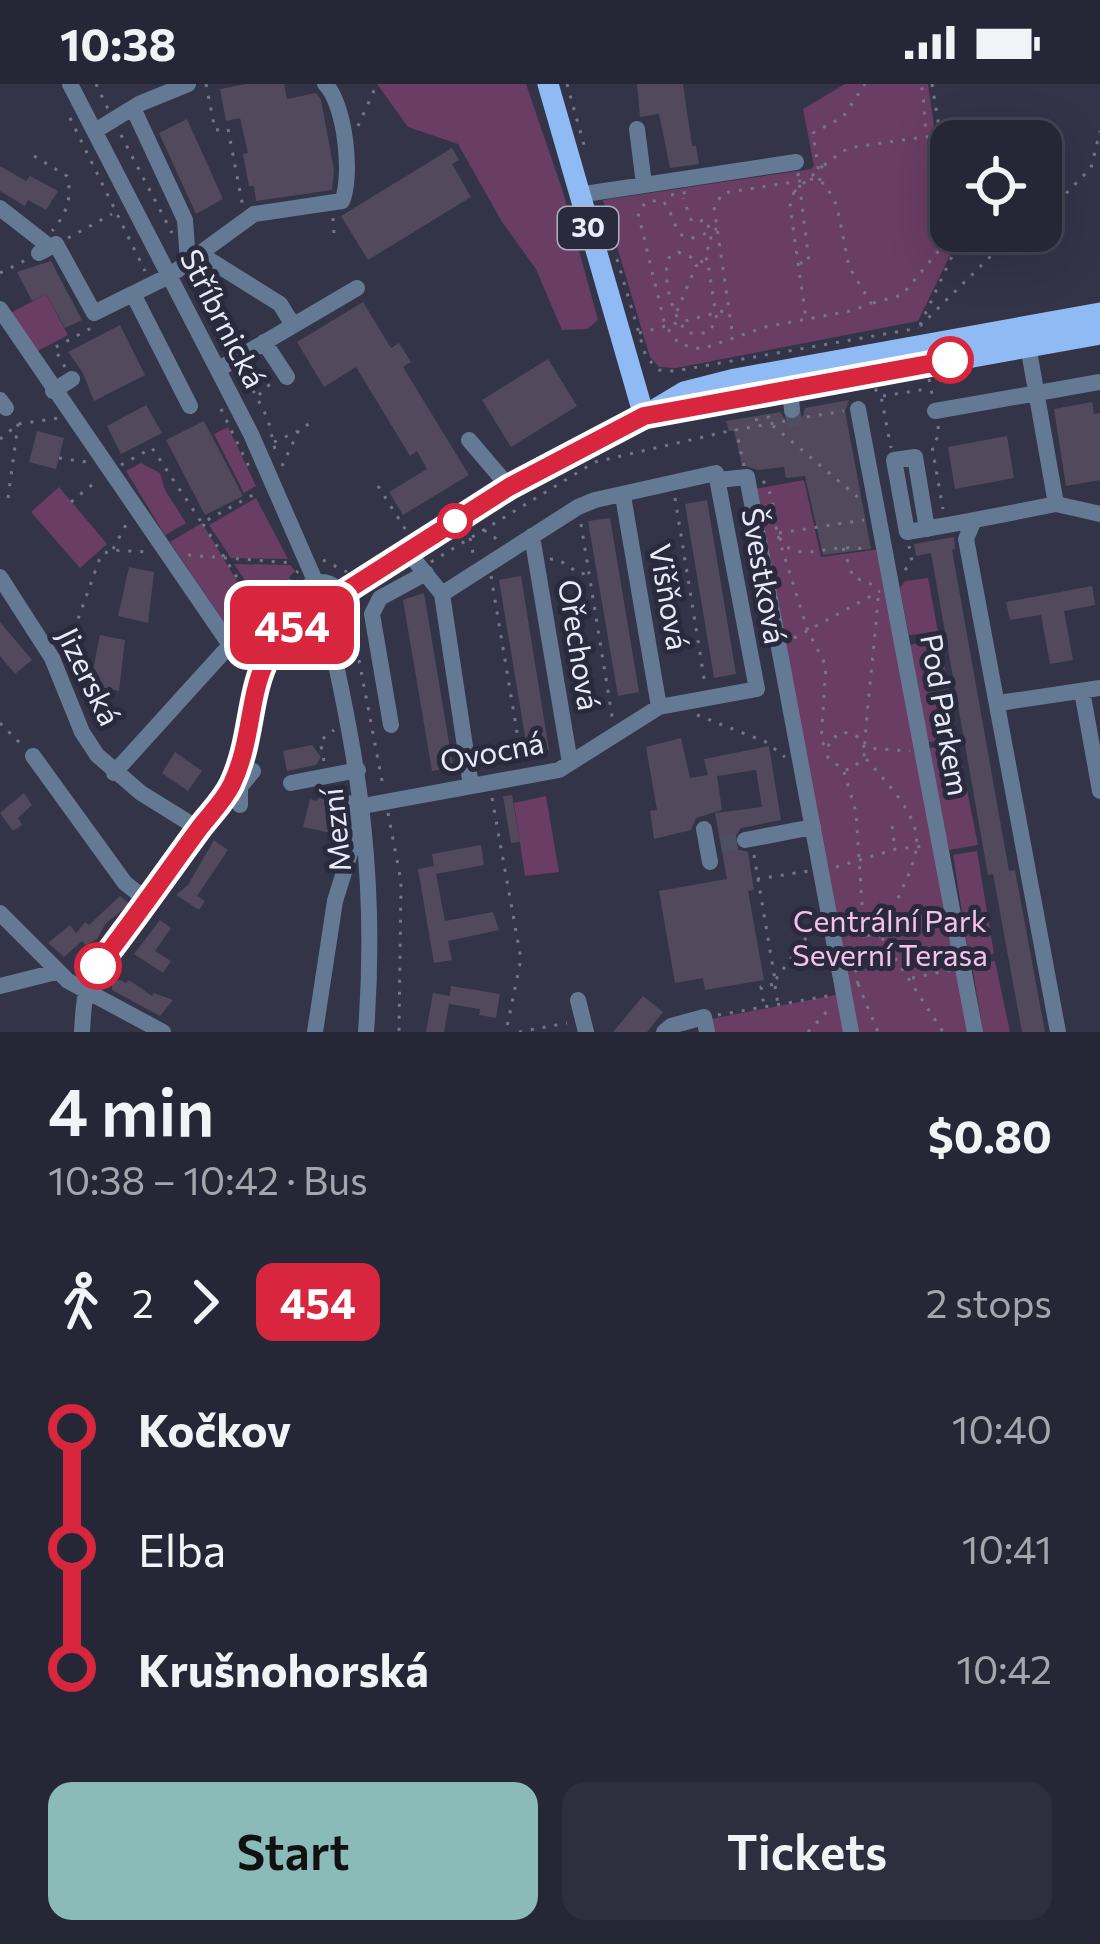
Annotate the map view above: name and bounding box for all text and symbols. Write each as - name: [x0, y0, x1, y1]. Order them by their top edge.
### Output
- text: 10:38: [60, 15, 176, 70]
- map controls: [930, 120, 1062, 252]
- button: locate: [930, 120, 1062, 252]
- road number: 30: [558, 207, 618, 249]
- street label: Stříbrnická: [174, 242, 275, 393]
- unlabelled marker: [928, 338, 972, 382]
- unlabelled marker: [439, 505, 471, 537]
- street label: Švestková: [735, 505, 796, 646]
- street label: Višňová: [643, 541, 698, 653]
- street label: Ořechová: [552, 577, 609, 713]
- line badge: 454: [223, 586, 361, 664]
- text: 454: [254, 599, 330, 651]
- street label: Jizerská: [51, 621, 130, 731]
- street label: Pod Parkem: [914, 631, 979, 798]
- street label: Ovocná: [437, 722, 547, 779]
- street label: Mezní: [312, 785, 357, 874]
- park label: Centrální Park Severní Terasa: [792, 901, 988, 972]
- unlabelled marker: [76, 944, 120, 988]
- text: 4 min: [48, 1069, 214, 1150]
- text: $0.80: [928, 1107, 1052, 1162]
- text: 10:38 – 10:42 · Bus: [48, 1155, 368, 1203]
- icon: walk: [48, 1269, 114, 1335]
- icon: forward: [172, 1269, 238, 1335]
- text: 454: [280, 1276, 356, 1328]
- text: 2: [132, 1278, 154, 1326]
- text: 2 stops: [926, 1278, 1052, 1326]
- text: Kočkov: [138, 1401, 291, 1456]
- text: 10:40: [952, 1404, 1052, 1452]
- text: Elba: [138, 1521, 226, 1576]
- text: 10:41: [962, 1524, 1052, 1572]
- text: Krušnohorská: [138, 1641, 429, 1696]
- text: 10:42: [956, 1644, 1052, 1692]
- button: Start: [48, 1782, 538, 1920]
- button: Tickets: [562, 1782, 1052, 1920]

